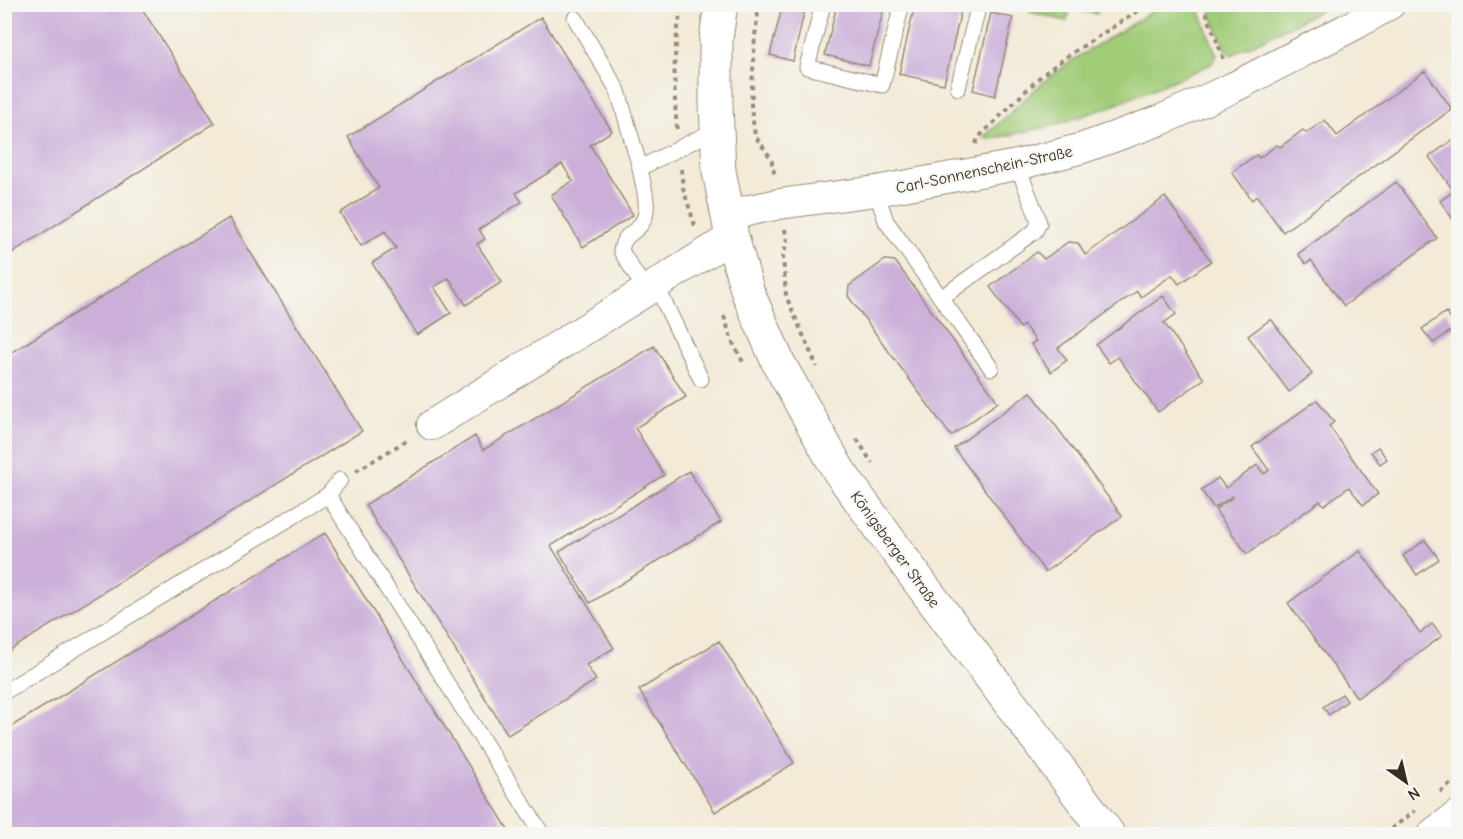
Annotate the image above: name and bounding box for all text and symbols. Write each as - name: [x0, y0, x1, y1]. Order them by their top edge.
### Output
- street label: Carl-Sonnenschein-Straße: [894, 142, 1074, 198]
- street label: Königsberger Straße: [847, 488, 944, 611]
- north arrow: [1376, 752, 1436, 812]
- text: N: [1404, 783, 1423, 804]

